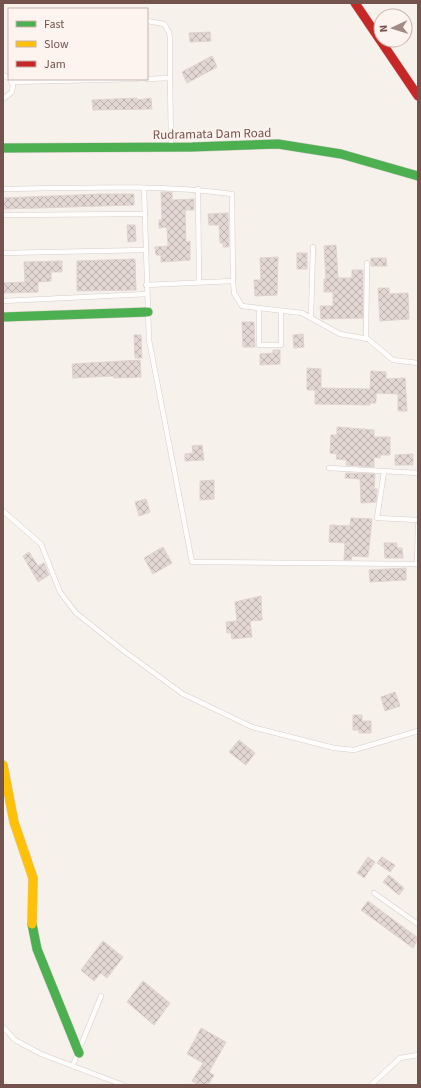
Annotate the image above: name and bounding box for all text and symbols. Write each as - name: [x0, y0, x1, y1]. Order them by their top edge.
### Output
- legend: [8, 8, 148, 80]
- north arrow: [373, 8, 413, 48]
- text: Fast: [44, 16, 64, 33]
- text: N: [376, 24, 391, 33]
- text: Slow: [44, 36, 69, 53]
- text: Jam: [44, 56, 66, 73]
- street label: Rudramata Dam Road: [153, 124, 272, 144]

